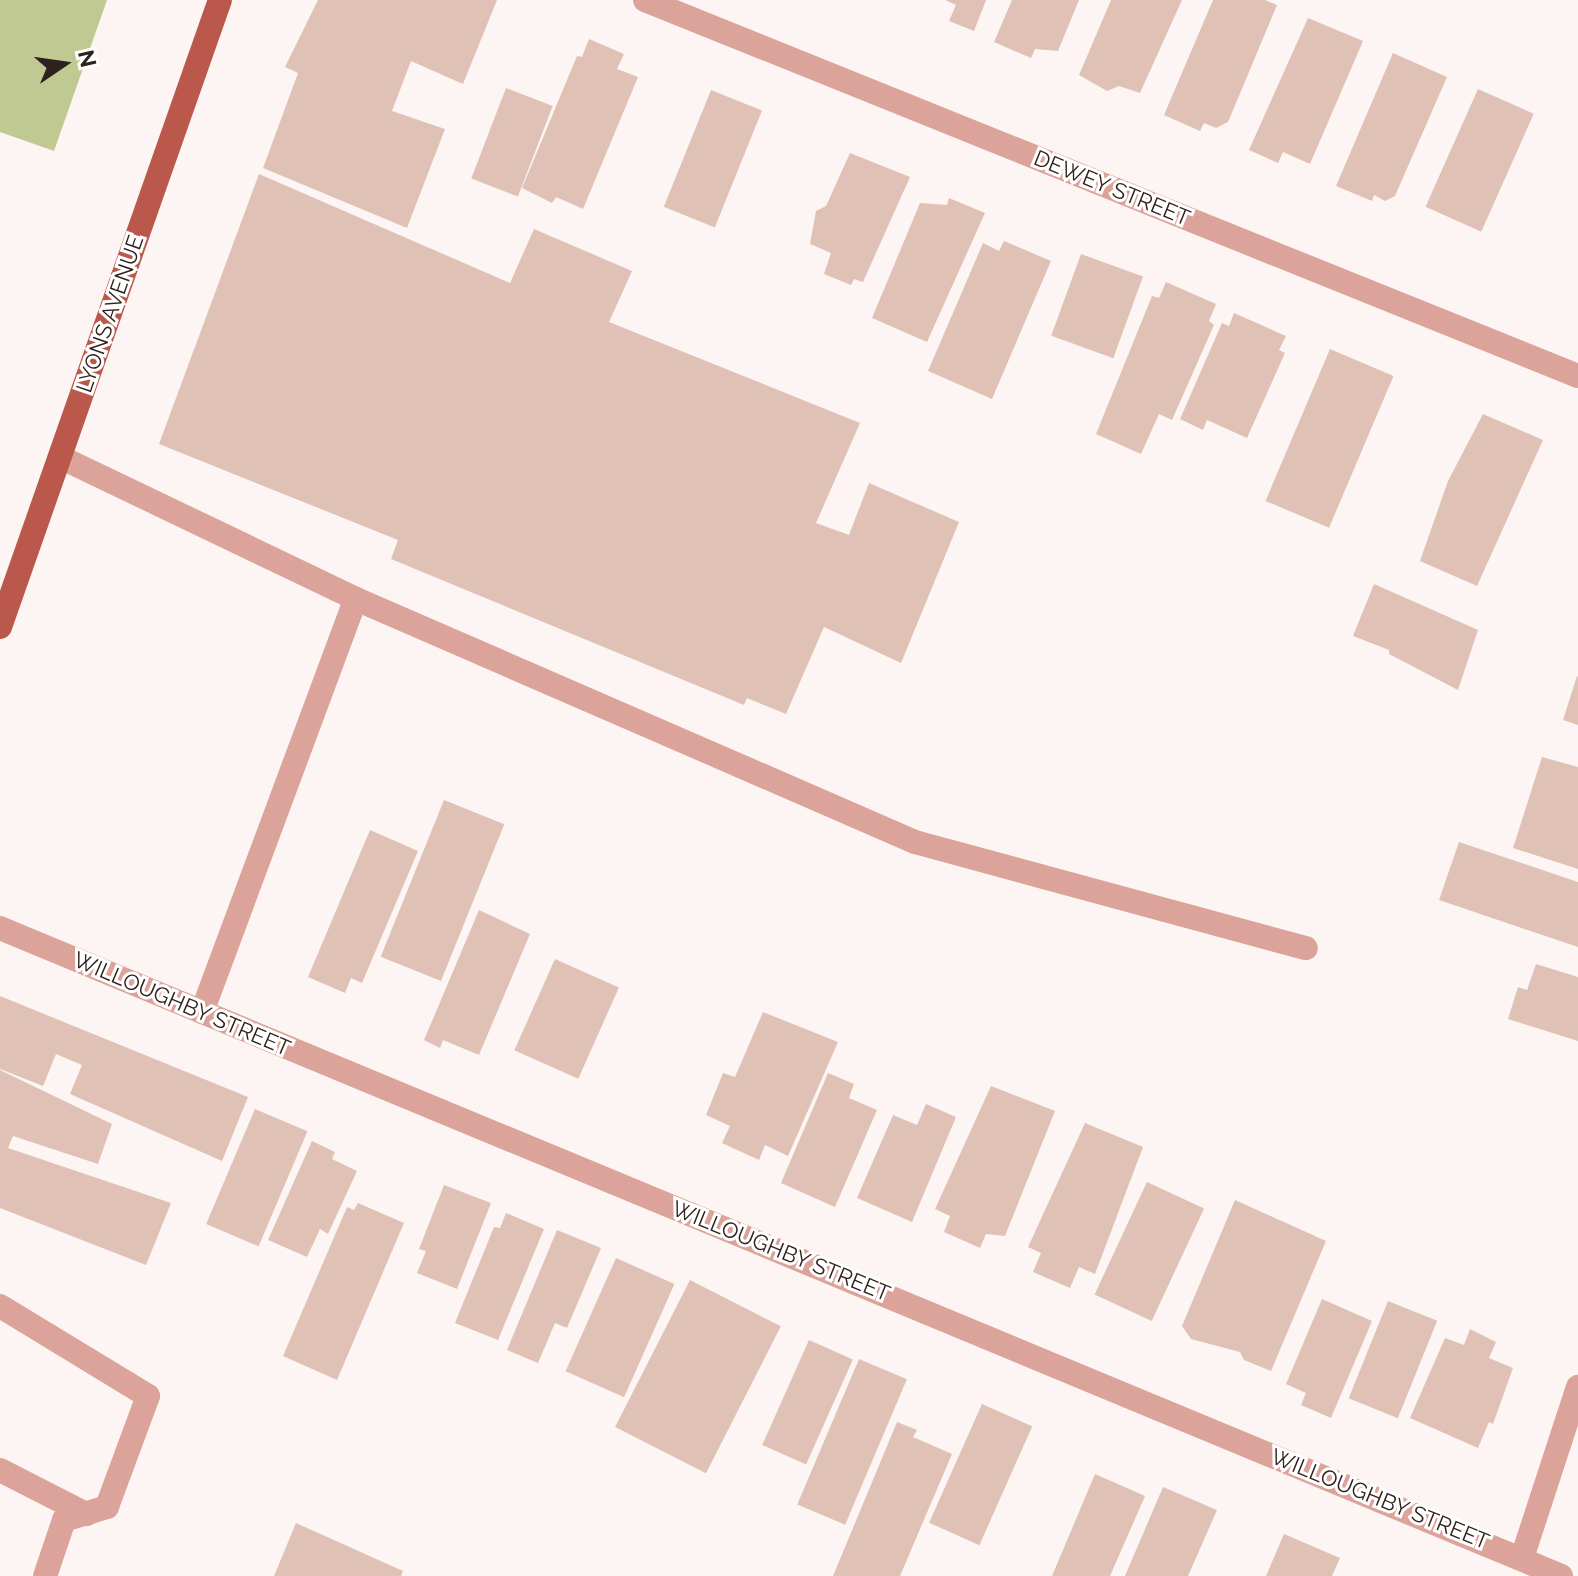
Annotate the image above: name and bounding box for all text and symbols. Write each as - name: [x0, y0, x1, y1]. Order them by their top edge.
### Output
- north arrow: [24, 24, 104, 104]
- text: N: [73, 47, 102, 70]
- street label: DEWEY STREET: [1030, 145, 1194, 231]
- street label: LYONS AVENUE: [71, 232, 149, 396]
- street label: WILLOUGHBY STREET: [69, 946, 295, 1062]
- street label: WILLOUGHBY STREET: [668, 1195, 894, 1307]
- street label: WILLOUGHBY STREET: [1267, 1443, 1493, 1555]

